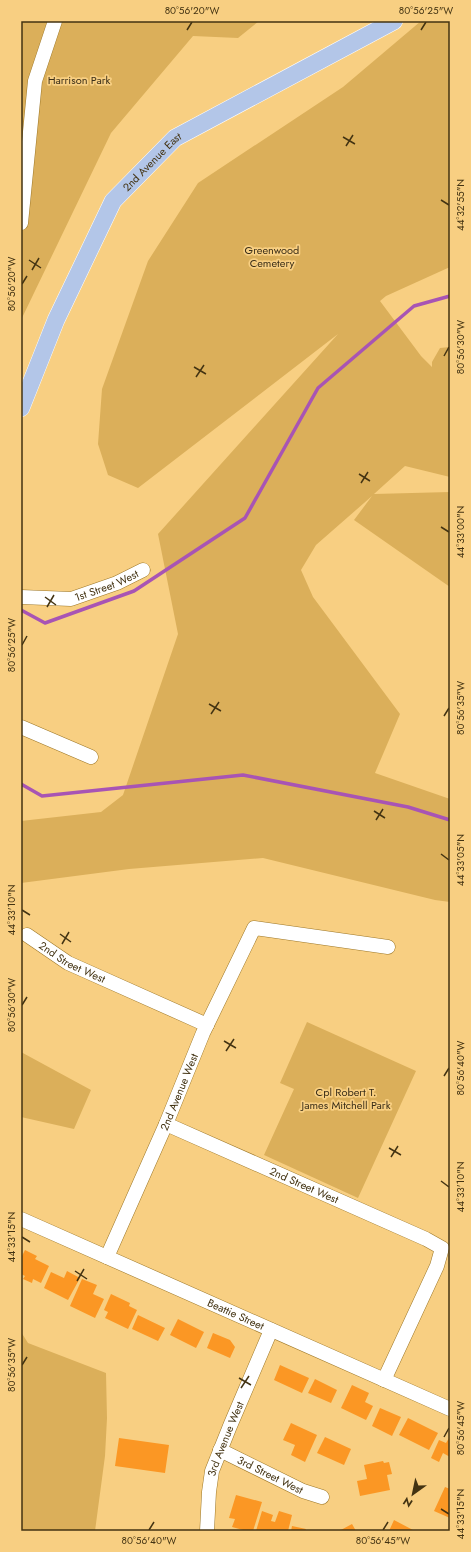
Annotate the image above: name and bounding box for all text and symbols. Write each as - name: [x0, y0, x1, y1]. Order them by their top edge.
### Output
- text: 80°56'20"W: [165, 3, 219, 18]
- text: 80°56'25"W: [399, 3, 453, 18]
- park label: Harrison Park: [48, 72, 110, 88]
- street label: 2nd Avenue East: [119, 128, 184, 195]
- text: 44°32'55"N: [453, 179, 468, 231]
- park label: Greenwood Cemetery: [245, 242, 299, 271]
- text: 80°56'20"W: [4, 257, 19, 311]
- text: 80°56'30"W: [453, 320, 468, 374]
- text: 44°33'00"N: [453, 506, 468, 558]
- street label: 1st Street West: [72, 565, 142, 605]
- text: 80°56'25"W: [4, 618, 19, 672]
- text: 80°56'35"W: [453, 681, 468, 735]
- text: 44°33'05"N: [453, 834, 468, 886]
- text: 44°33'10"N: [4, 884, 19, 936]
- street label: 2nd Street West: [36, 937, 108, 987]
- text: 80°56'30"W: [4, 978, 19, 1032]
- text: 80°56'40"W: [453, 1040, 468, 1095]
- street label: 2nd Avenue West: [156, 1051, 202, 1133]
- park label: Cpl Robert T. James Mitchell Park: [300, 1084, 391, 1113]
- text: 44°33'10"N: [453, 1161, 468, 1213]
- street label: 2nd Street West: [267, 1163, 341, 1208]
- text: 44°33'15"N: [4, 1212, 19, 1262]
- street label: Beattie Street: [205, 1295, 267, 1334]
- text: 80°56'35"W: [4, 1338, 19, 1392]
- street label: 3rd Avenue West: [203, 1398, 248, 1477]
- text: 80°56'45"W: [453, 1401, 468, 1455]
- street label: 3rd Street West: [235, 1452, 306, 1498]
- north arrow: [393, 1474, 433, 1514]
- text: 44°33'15"N: [453, 1489, 468, 1539]
- text: N: [400, 1493, 416, 1511]
- text: 80°56'40"W: [122, 1533, 177, 1548]
- text: 80°56'45"W: [356, 1533, 410, 1548]

